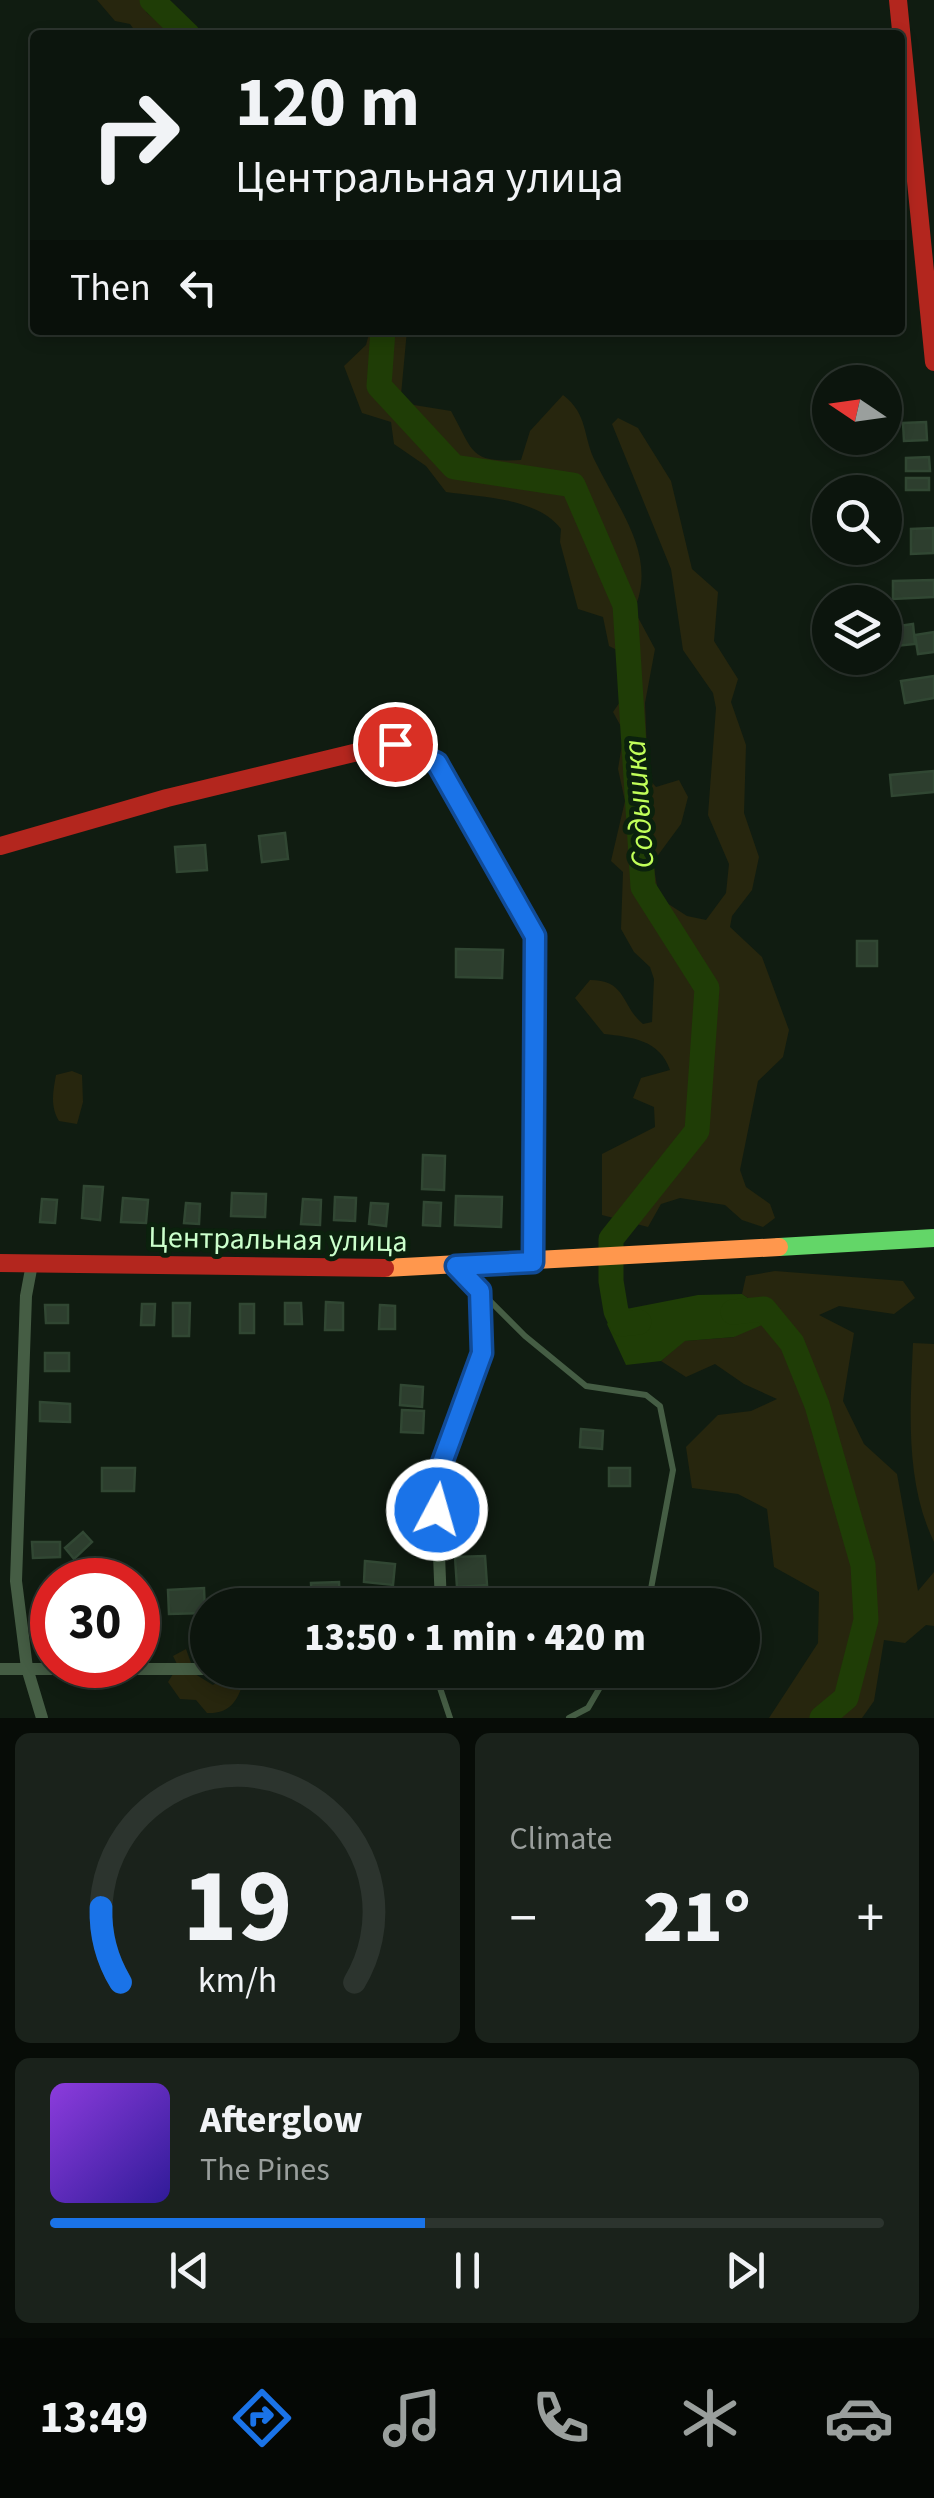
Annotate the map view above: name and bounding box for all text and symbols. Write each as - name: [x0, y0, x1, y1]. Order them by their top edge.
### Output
- text: 120 m: [235, 53, 420, 153]
- icon: right: [70, 70, 200, 200]
- text: Центральная улица: [235, 146, 624, 210]
- icon: left: [171, 260, 226, 315]
- text: Then: [70, 261, 151, 315]
- north arrow: [812, 365, 902, 455]
- map controls: [812, 365, 902, 675]
- button: search: [812, 475, 902, 565]
- button: layers: [812, 585, 902, 675]
- pin: [353, 702, 438, 787]
- icon: arrive: [368, 717, 423, 772]
- water label: Содышка: [612, 738, 666, 870]
- street label: Центральная улица: [148, 1216, 408, 1263]
- position arrow: [385, 1458, 489, 1562]
- speed limit sign: 30: [30, 1558, 160, 1688]
- text: 13:50 · 1 min · 420 m: [304, 1611, 646, 1665]
- text: Climate: [510, 1816, 612, 1862]
- text: 19: [182, 1834, 292, 1982]
- text: 21°: [643, 1864, 751, 1971]
- text: −: [510, 1880, 537, 1958]
- text: +: [857, 1880, 884, 1958]
- text: km/h: [198, 1955, 277, 2006]
- text: Afterglow: [200, 2093, 363, 2147]
- text: The Pines: [200, 2147, 330, 2193]
- icon: previous: [162, 2243, 217, 2298]
- icon: pause: [440, 2243, 495, 2298]
- icon: next: [718, 2243, 773, 2298]
- icon: directions: [227, 2383, 297, 2453]
- icon: music: [377, 2383, 447, 2453]
- icon: phone: [526, 2383, 596, 2453]
- icon: climate: [675, 2383, 745, 2453]
- icon: car: [824, 2383, 894, 2453]
- text: 13:49: [40, 2386, 148, 2450]

